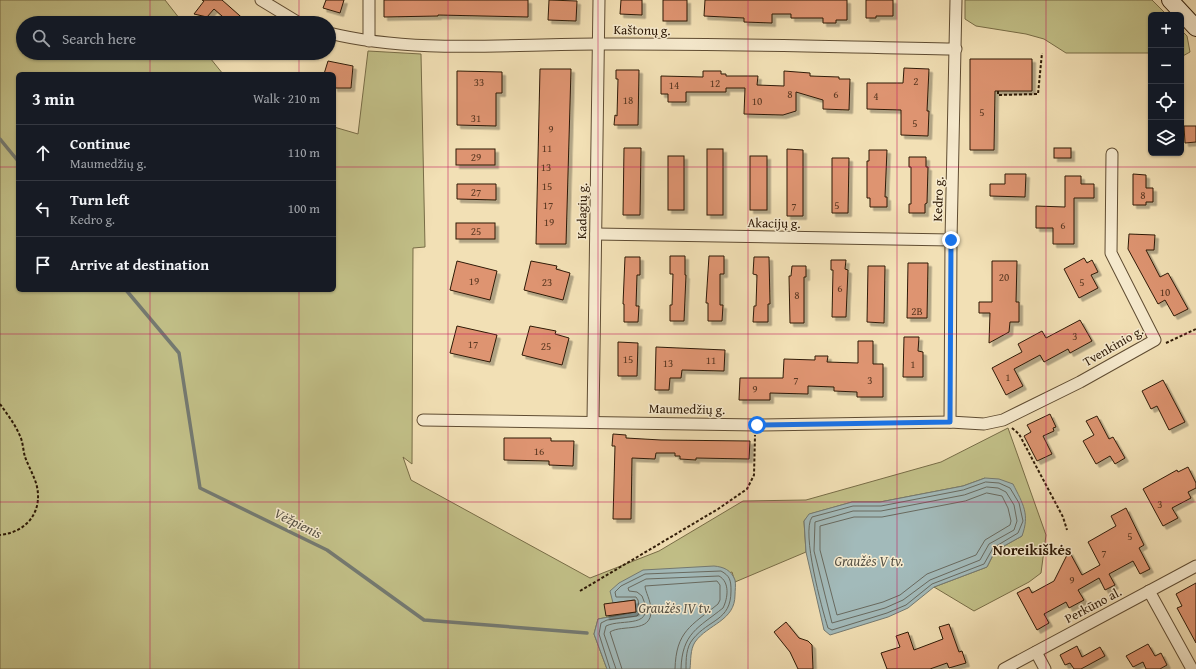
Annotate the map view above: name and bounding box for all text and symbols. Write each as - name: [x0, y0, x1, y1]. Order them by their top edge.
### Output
- map controls: [1148, 12, 1184, 156]
- button: +: [1148, 12, 1184, 48]
- search box: [16, 16, 336, 60]
- street label: Kaštonų g.: [613, 20, 671, 40]
- icon: search: [30, 27, 52, 49]
- text: Search here: [62, 28, 136, 49]
- button: −: [1148, 48, 1184, 84]
- house number: 2: [913, 73, 919, 89]
- house number: 33: [474, 74, 484, 90]
- house number: 12: [710, 75, 720, 91]
- house number: 14: [669, 77, 679, 93]
- button: locate: [1148, 84, 1184, 120]
- text: 3 min: [32, 86, 74, 111]
- house number: 8: [787, 86, 793, 102]
- house number: 6: [833, 86, 839, 102]
- house number: 4: [873, 88, 879, 104]
- text: Walk · 210 m: [253, 89, 320, 108]
- house number: 18: [623, 92, 633, 108]
- house number: 10: [752, 93, 762, 109]
- house number: 5: [979, 104, 985, 120]
- house number: 31: [471, 110, 481, 126]
- house number: 5: [912, 115, 918, 131]
- button: layers: [1148, 120, 1184, 156]
- house number: 9: [548, 121, 554, 137]
- text: Continue: [70, 133, 131, 154]
- house number: 11: [542, 140, 552, 156]
- icon: ahead: [32, 142, 54, 164]
- text: 110 m: [288, 143, 320, 162]
- house number: 29: [471, 149, 481, 165]
- text: Maumedžių g.: [70, 154, 146, 173]
- house number: 13: [541, 159, 551, 175]
- street label: Kedro g.: [928, 176, 948, 222]
- house number: 15: [542, 178, 552, 194]
- street label: Kadagių g.: [572, 183, 592, 239]
- house number: 27: [471, 184, 481, 200]
- house number: 8: [1140, 187, 1146, 203]
- text: Turn left: [70, 189, 129, 210]
- house number: 17: [543, 197, 553, 213]
- house number: 5: [834, 197, 840, 213]
- icon: left: [32, 198, 54, 220]
- house number: 7: [791, 198, 797, 214]
- text: 100 m: [288, 199, 320, 218]
- text: Kedro g.: [70, 210, 115, 229]
- street label: Akacijų g.: [747, 213, 801, 233]
- house number: 19: [544, 214, 554, 230]
- house number: 6: [1060, 217, 1066, 233]
- house number: 25: [471, 223, 481, 239]
- route end: [942, 231, 960, 249]
- icon: arrive: [32, 254, 54, 276]
- text: Arrive at destination: [70, 254, 209, 275]
- house number: 20: [999, 269, 1009, 285]
- house number: 19: [469, 273, 479, 289]
- house number: 23: [542, 274, 552, 290]
- house number: 5: [1079, 274, 1085, 290]
- house number: 6: [837, 280, 843, 296]
- house number: 10: [1160, 284, 1170, 300]
- house number: 8: [794, 287, 800, 303]
- house number: 2B: [911, 303, 923, 319]
- street label: Tvenkinio g.: [1079, 321, 1147, 371]
- house number: 3: [1072, 328, 1078, 344]
- house number: 17: [468, 336, 478, 352]
- house number: 25: [541, 338, 551, 354]
- house number: 15: [623, 351, 633, 367]
- house number: 11: [706, 352, 716, 368]
- house number: 13: [663, 355, 673, 371]
- house number: 1: [910, 356, 916, 372]
- house number: 1: [1005, 369, 1011, 385]
- house number: 7: [793, 372, 799, 388]
- house number: 3: [867, 372, 873, 388]
- house number: 9: [752, 381, 758, 397]
- street label: Maumedžių g.: [649, 399, 725, 419]
- route start: [748, 416, 766, 434]
- house number: 16: [534, 443, 544, 459]
- house number: 3: [1157, 496, 1163, 512]
- water label: Vėžpienis: [271, 503, 325, 543]
- house number: 5: [1127, 528, 1133, 544]
- district label: Noreikiškės: [993, 539, 1071, 560]
- house number: 7: [1101, 545, 1107, 561]
- water label: Graužės V tv.: [835, 551, 903, 571]
- house number: 9: [1069, 572, 1075, 588]
- street label: Perkūno al.: [1061, 582, 1125, 628]
- water label: Graužės IV tv.: [639, 598, 711, 618]

